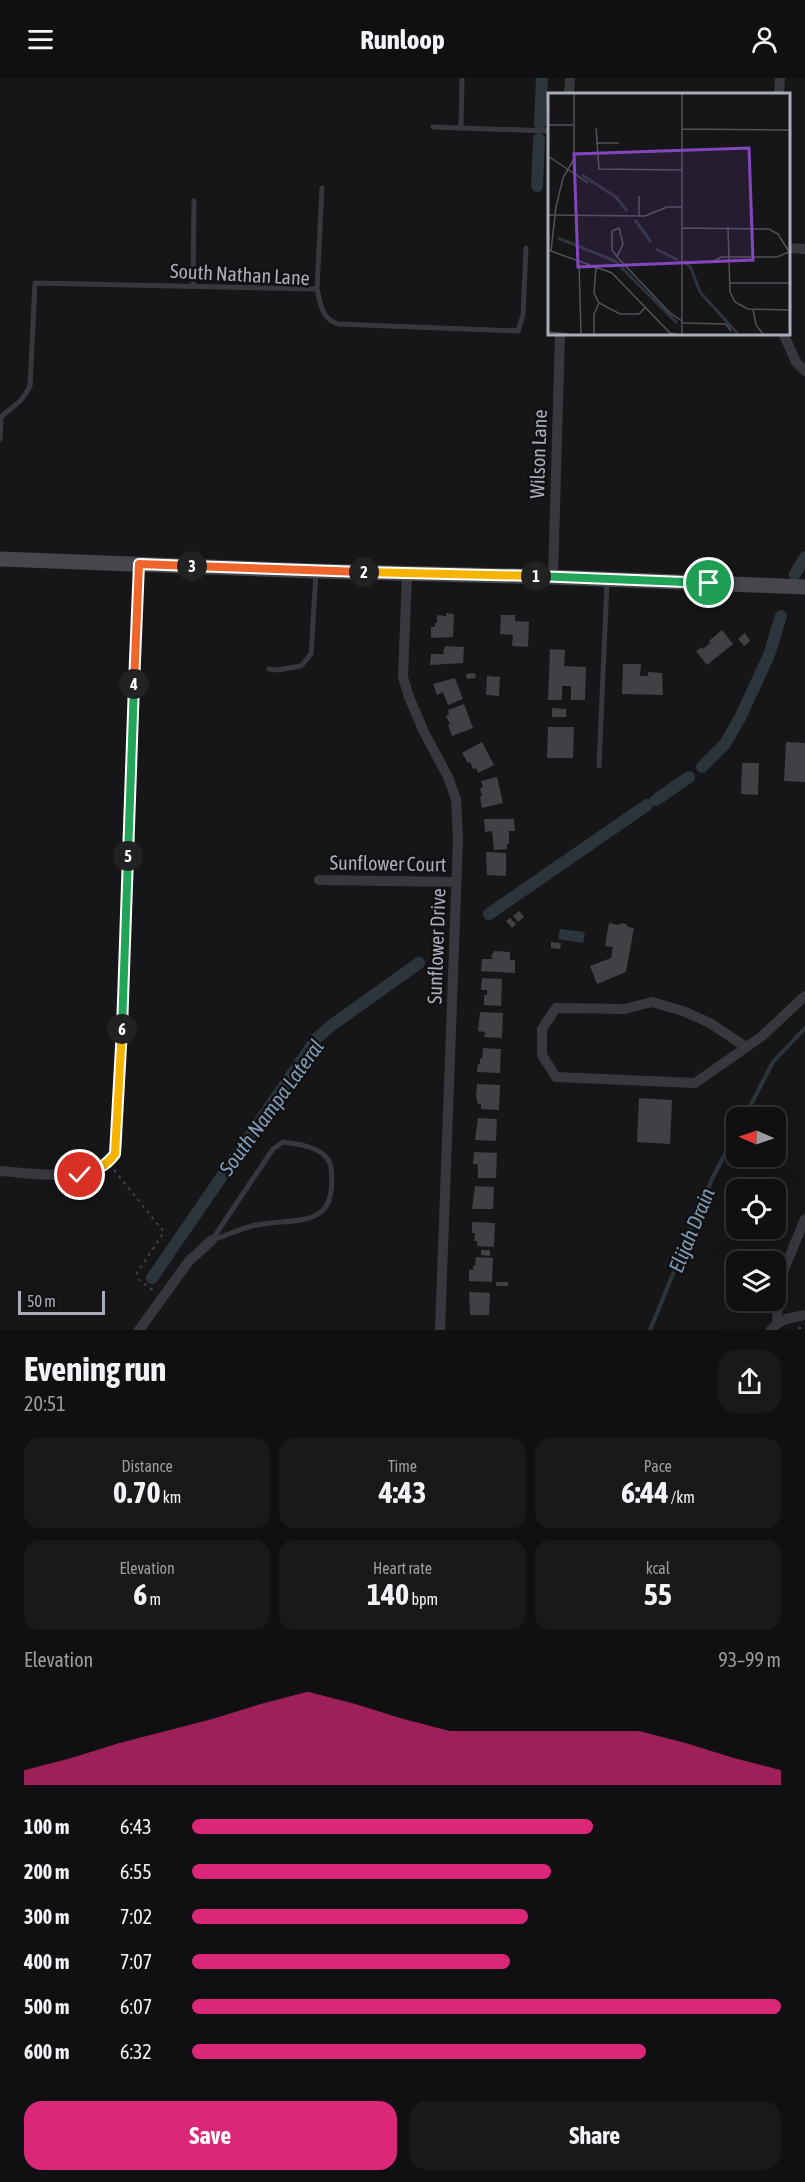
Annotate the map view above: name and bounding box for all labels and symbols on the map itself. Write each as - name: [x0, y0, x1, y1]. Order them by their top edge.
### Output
- inset map: [548, 93, 790, 334]
- street label: South Nathan Lane: [170, 259, 310, 289]
- street label: Wilson Lane: [525, 409, 551, 499]
- pin: 3: [177, 551, 207, 581]
- pin: 2: [349, 557, 379, 587]
- pin: [683, 557, 734, 608]
- pin: 1: [521, 561, 551, 591]
- pin: 4: [119, 669, 149, 699]
- pin: 5: [113, 841, 143, 871]
- street label: Sunflower Court: [330, 850, 447, 876]
- street label: Sunflower Drive: [422, 888, 450, 1004]
- pin: 6: [107, 1014, 137, 1044]
- water label: South Nampa Lateral: [213, 1034, 328, 1180]
- north arrow: [726, 1107, 786, 1167]
- pin: [54, 1149, 105, 1200]
- water label: Elijah Drain: [663, 1184, 719, 1276]
- scale bar: [18, 1288, 105, 1316]

